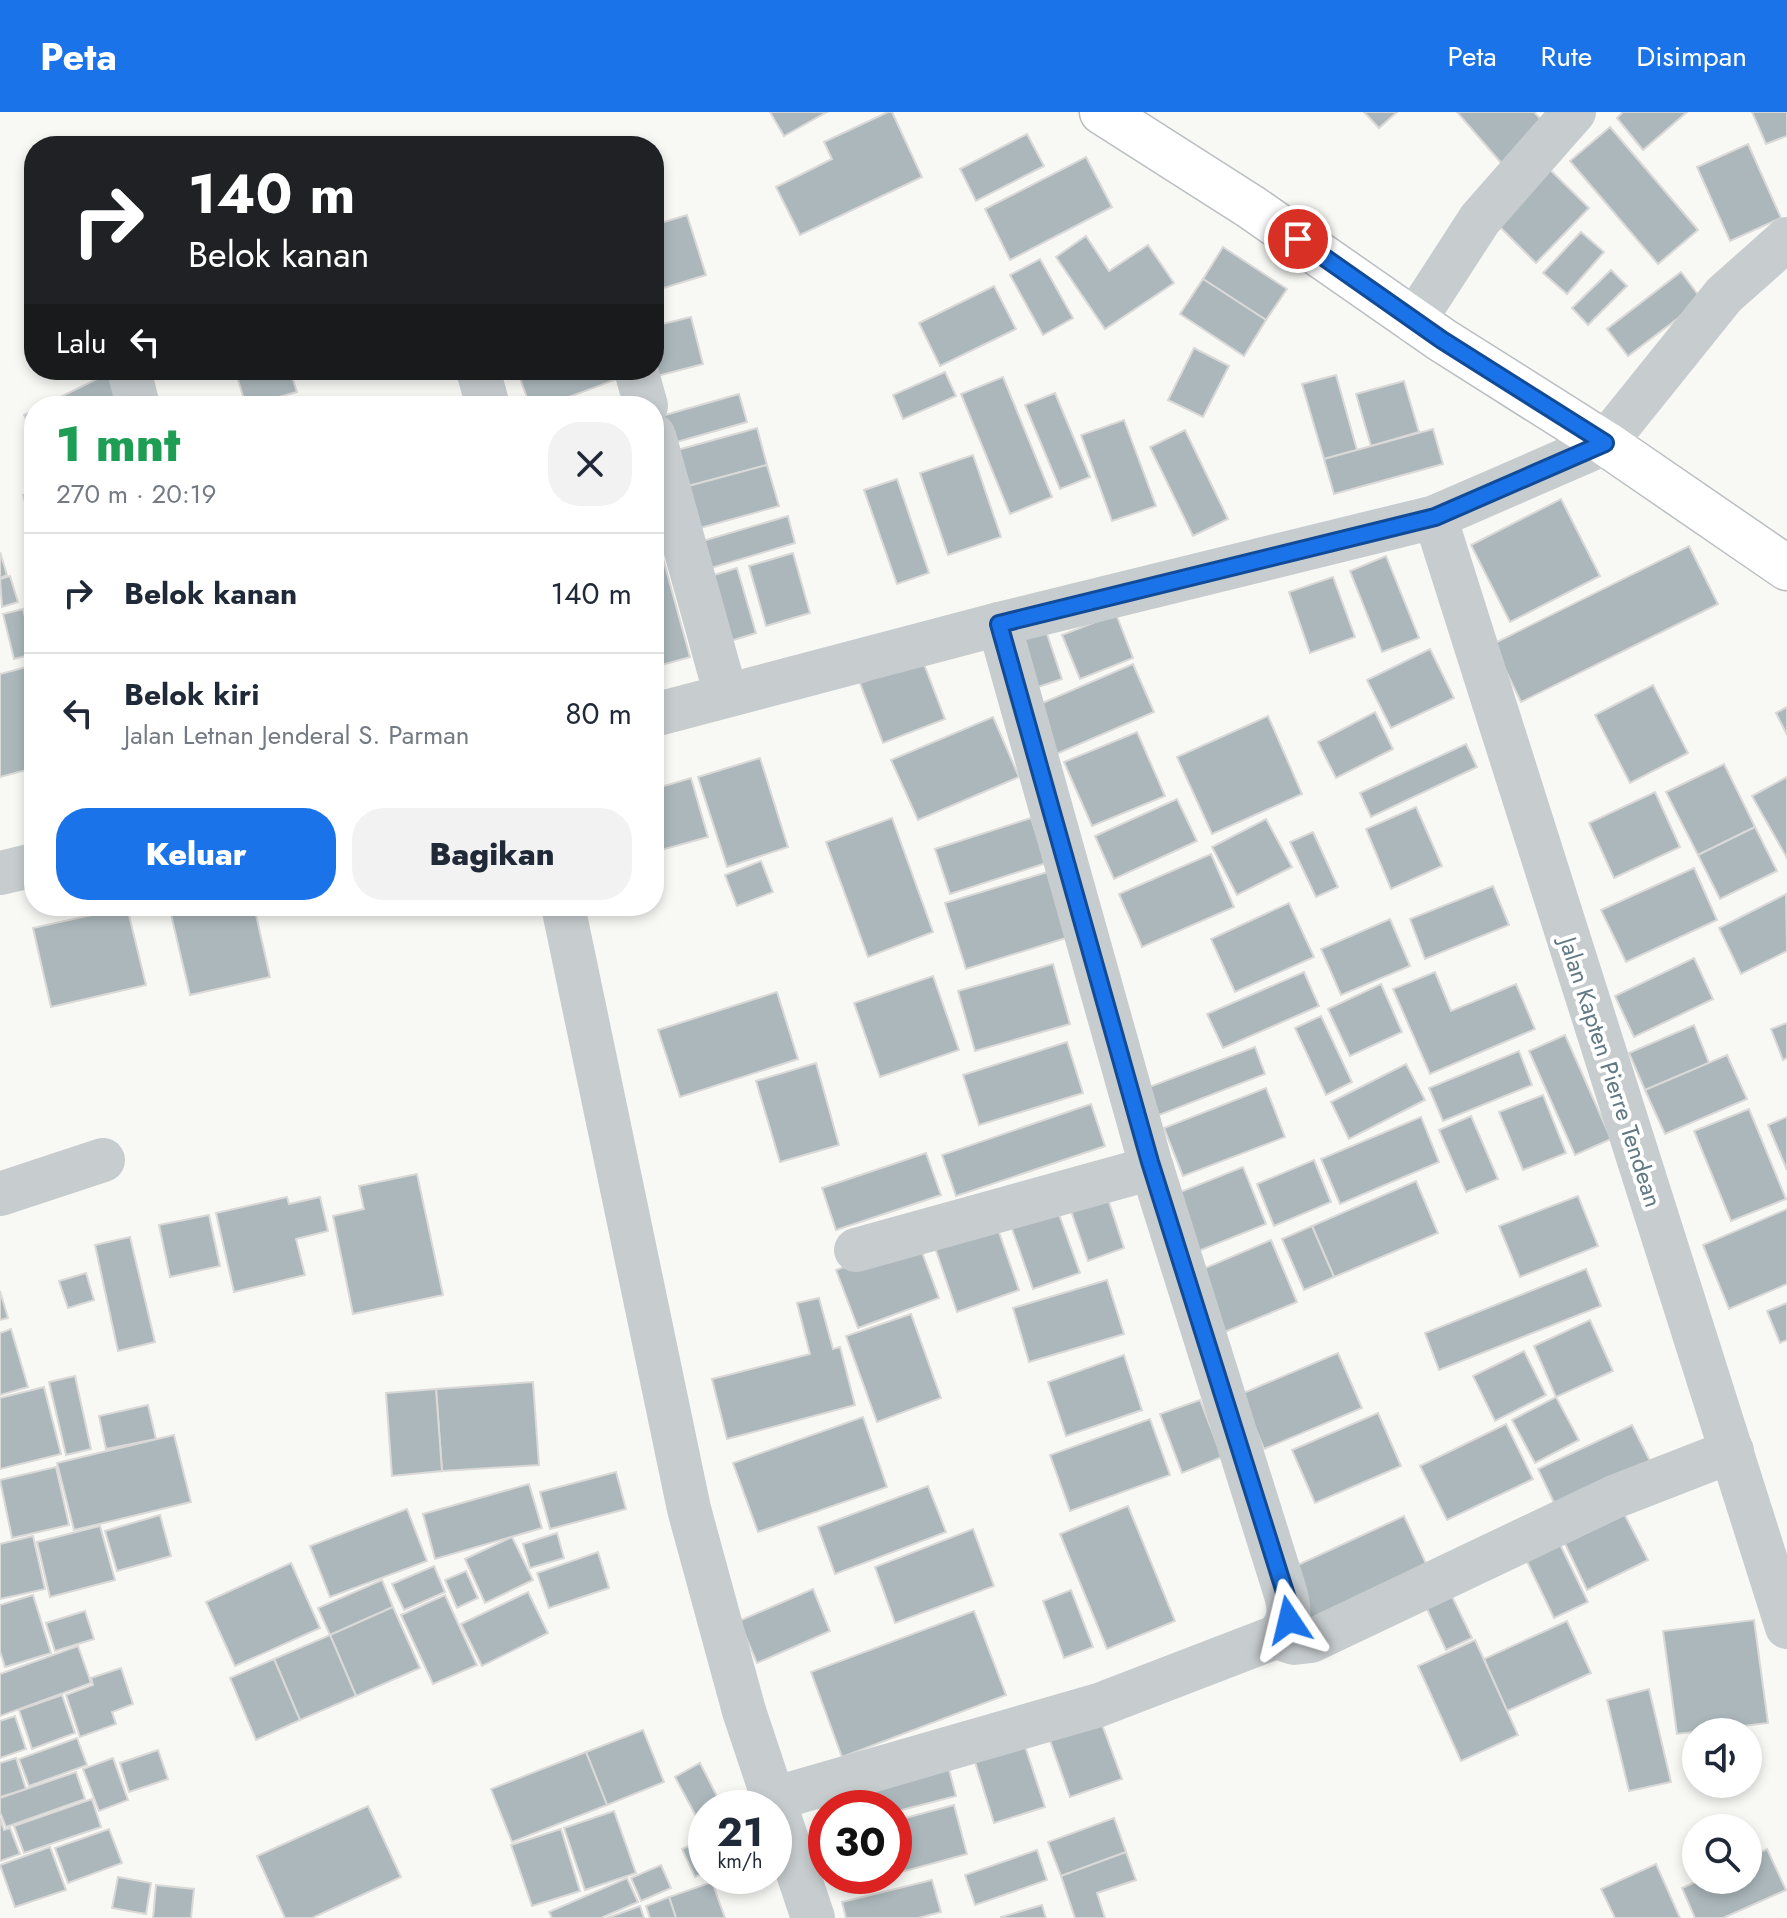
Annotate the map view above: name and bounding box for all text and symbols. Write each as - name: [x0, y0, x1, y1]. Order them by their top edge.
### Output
- text: Peta: [40, 29, 117, 84]
- text: Peta: [1447, 36, 1497, 77]
- text: Rute: [1541, 36, 1592, 77]
- text: Disimpan: [1636, 36, 1747, 77]
- text: 140 m: [188, 153, 355, 234]
- icon: right: [56, 168, 160, 272]
- pin: [1264, 205, 1332, 273]
- icon: arrive: [1276, 217, 1320, 261]
- text: Belok kanan: [188, 228, 369, 280]
- icon: left: [123, 320, 167, 364]
- text: Lalu: [56, 321, 107, 364]
- text: 1 mnt: [56, 410, 180, 479]
- button: close: [548, 422, 632, 506]
- text: 270 m · 20:19: [56, 475, 216, 513]
- icon: right: [56, 571, 100, 615]
- text: Belok kanan: [124, 572, 297, 615]
- text: 140 m: [551, 572, 632, 615]
- text: Belok kiri: [124, 673, 259, 716]
- icon: left: [56, 691, 100, 735]
- text: 80 m: [565, 692, 632, 735]
- text: Jalan Letnan Jenderal S. Parman: [124, 716, 470, 754]
- button: Keluar: [56, 808, 336, 900]
- button: Bagikan: [352, 808, 632, 900]
- street label: Jalan Kapten Pierre Tendean: [1550, 930, 1671, 1212]
- position arrow: [1247, 1578, 1331, 1662]
- map controls: [1682, 1718, 1762, 1894]
- button: sound: [1682, 1718, 1762, 1798]
- speed limit sign: 30: [808, 1790, 912, 1894]
- text: 21: [717, 1803, 763, 1861]
- button: search: [1682, 1814, 1762, 1894]
- text: km/h: [717, 1847, 763, 1876]

